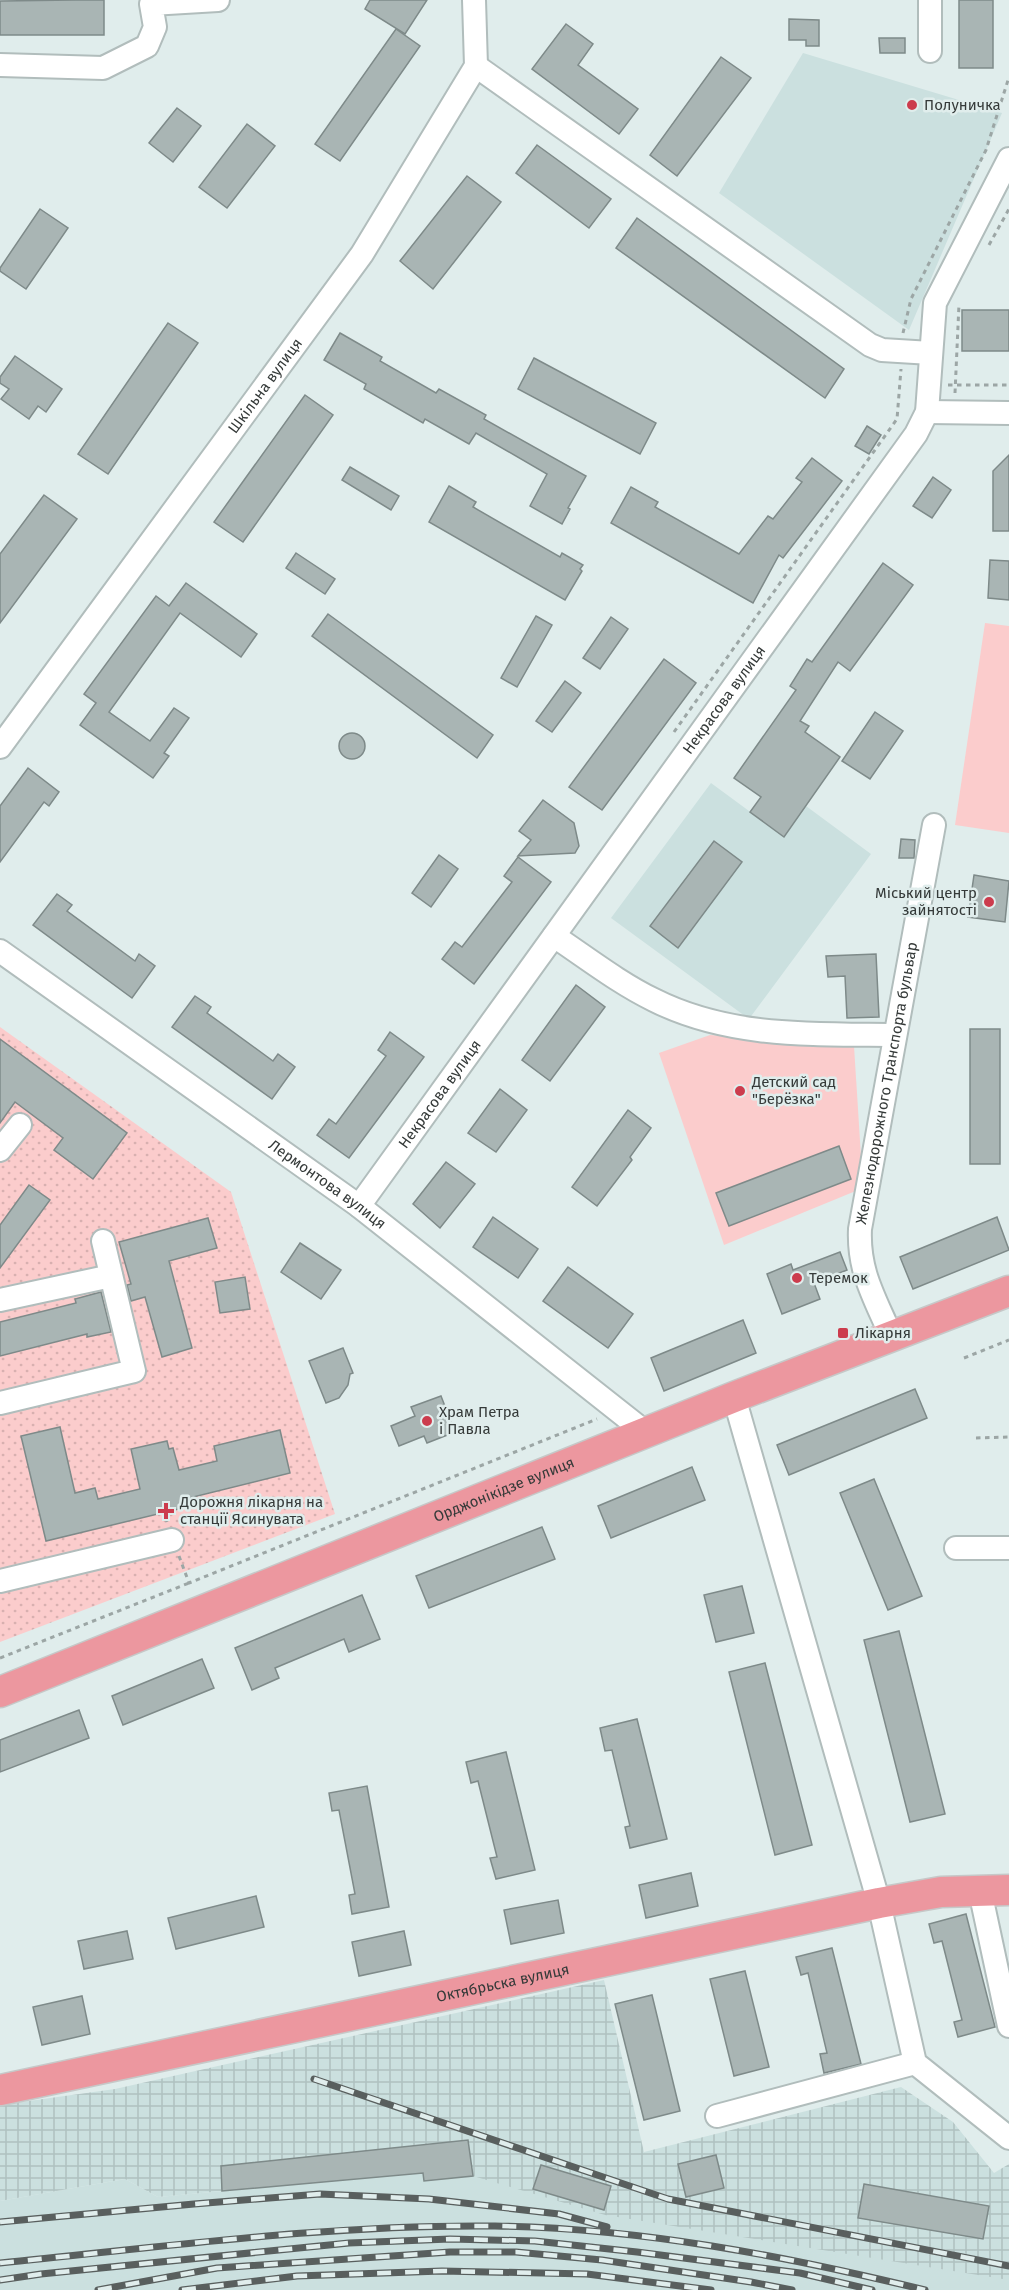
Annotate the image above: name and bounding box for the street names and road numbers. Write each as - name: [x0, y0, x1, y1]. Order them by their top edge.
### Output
- street label: Шкільна вулиця: [224, 335, 306, 437]
- street label: Некрасова вулиця: [679, 642, 769, 758]
- street label: Железнодорожного Транспорта бульвар: [852, 941, 921, 1226]
- street label: Некрасова вулиця: [395, 1036, 485, 1152]
- street label: Лермонтова вулиця: [265, 1136, 390, 1233]
- street label: Орджонікідзе вулиця: [431, 1453, 577, 1526]
- street label: Октябрьска вулиця: [435, 1960, 571, 2006]

